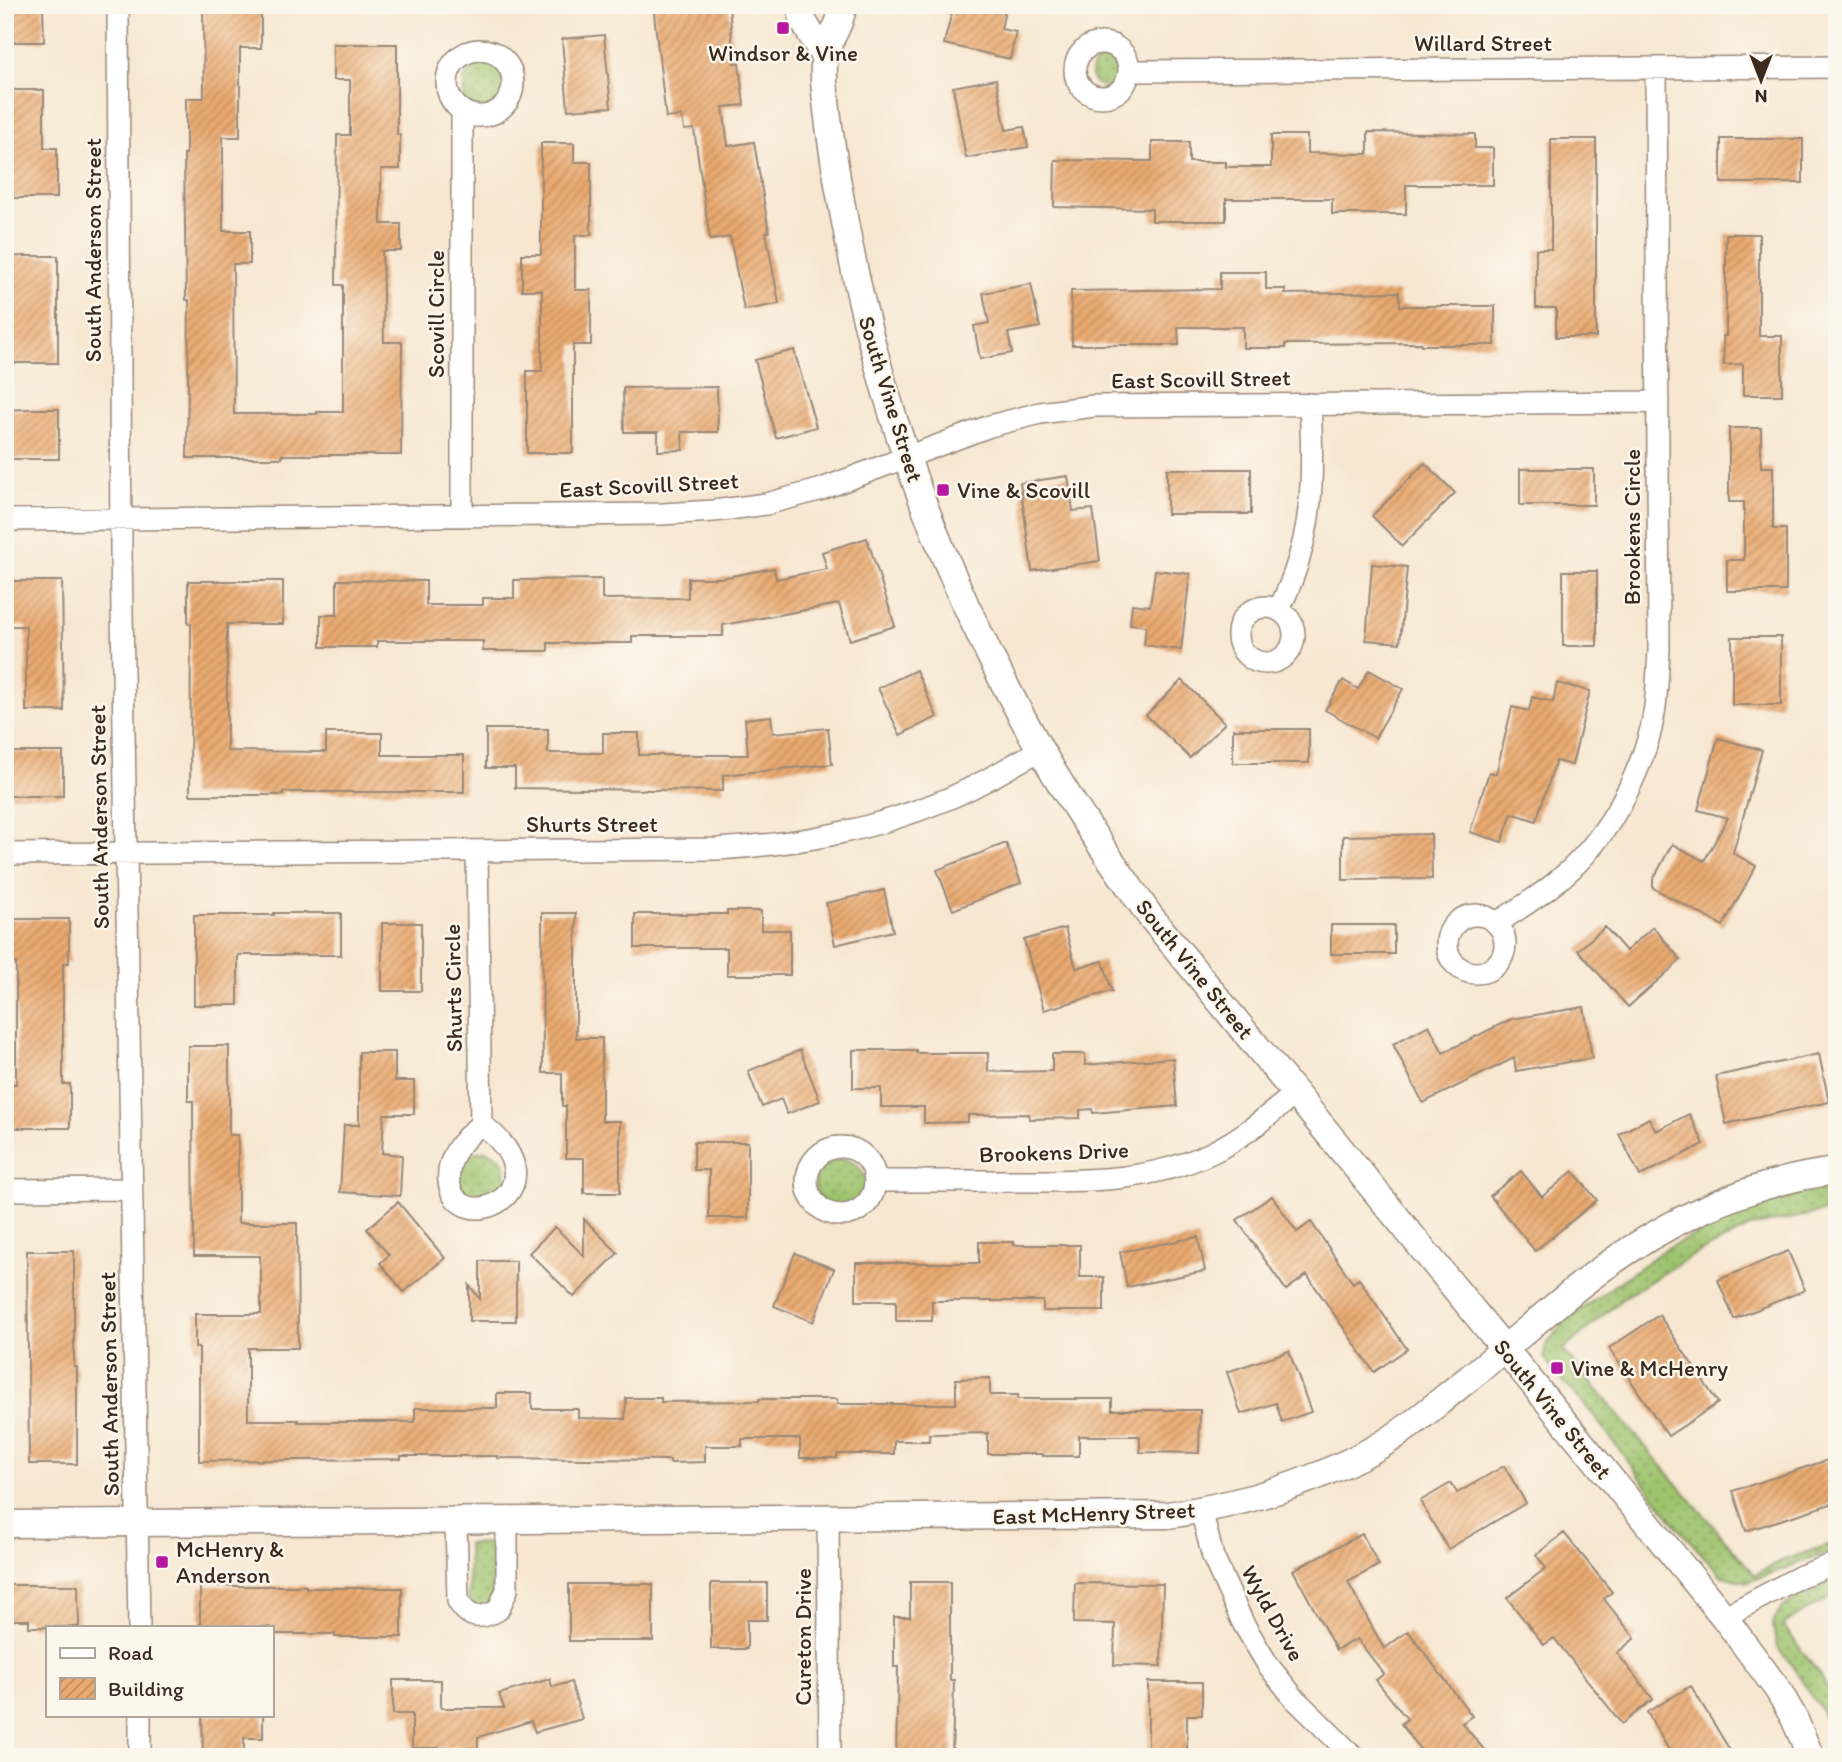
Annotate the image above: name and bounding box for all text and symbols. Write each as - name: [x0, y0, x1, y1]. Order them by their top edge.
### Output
- marker: Windsor & Vine: [775, 20, 791, 36]
- street label: Willard Street: [1414, 29, 1552, 57]
- place label: Windsor & Vine: [708, 39, 858, 67]
- north arrow: [1727, 46, 1797, 116]
- text: N: [1755, 85, 1767, 108]
- street label: South Anderson Street: [79, 138, 107, 362]
- street label: Scovill Circle: [422, 250, 450, 378]
- street label: South Vine Street: [852, 313, 930, 486]
- street label: East Scovill Street: [1111, 363, 1291, 395]
- street label: Brookens Circle: [1618, 449, 1646, 605]
- street label: East Scovill Street: [559, 466, 740, 504]
- place label: Vine & Scovill: [957, 476, 1091, 504]
- marker: Vine & Scovill: [935, 482, 951, 498]
- street label: South Anderson Street: [83, 705, 115, 929]
- street label: Shurts Street: [526, 810, 658, 838]
- street label: South Vine Street: [1130, 893, 1260, 1045]
- street label: Shurts Circle: [438, 924, 468, 1052]
- street label: Brookens Drive: [979, 1135, 1129, 1169]
- street label: South Anderson Street: [93, 1272, 125, 1496]
- street label: South Vine Street: [1488, 1333, 1618, 1485]
- place label: Vine & McHenry: [1571, 1354, 1728, 1382]
- marker: Vine & McHenry: [1549, 1360, 1565, 1376]
- street label: East McHenry Street: [992, 1495, 1196, 1531]
- place label: McHenry & Anderson: [176, 1535, 284, 1589]
- marker: McHenry & Anderson: [154, 1554, 170, 1570]
- street label: Wyld Drive: [1235, 1560, 1311, 1666]
- street label: Cureton Drive: [789, 1568, 817, 1706]
- legend: [46, 1626, 273, 1716]
- text: Road: [108, 1640, 154, 1665]
- text: Building: [108, 1676, 184, 1701]

